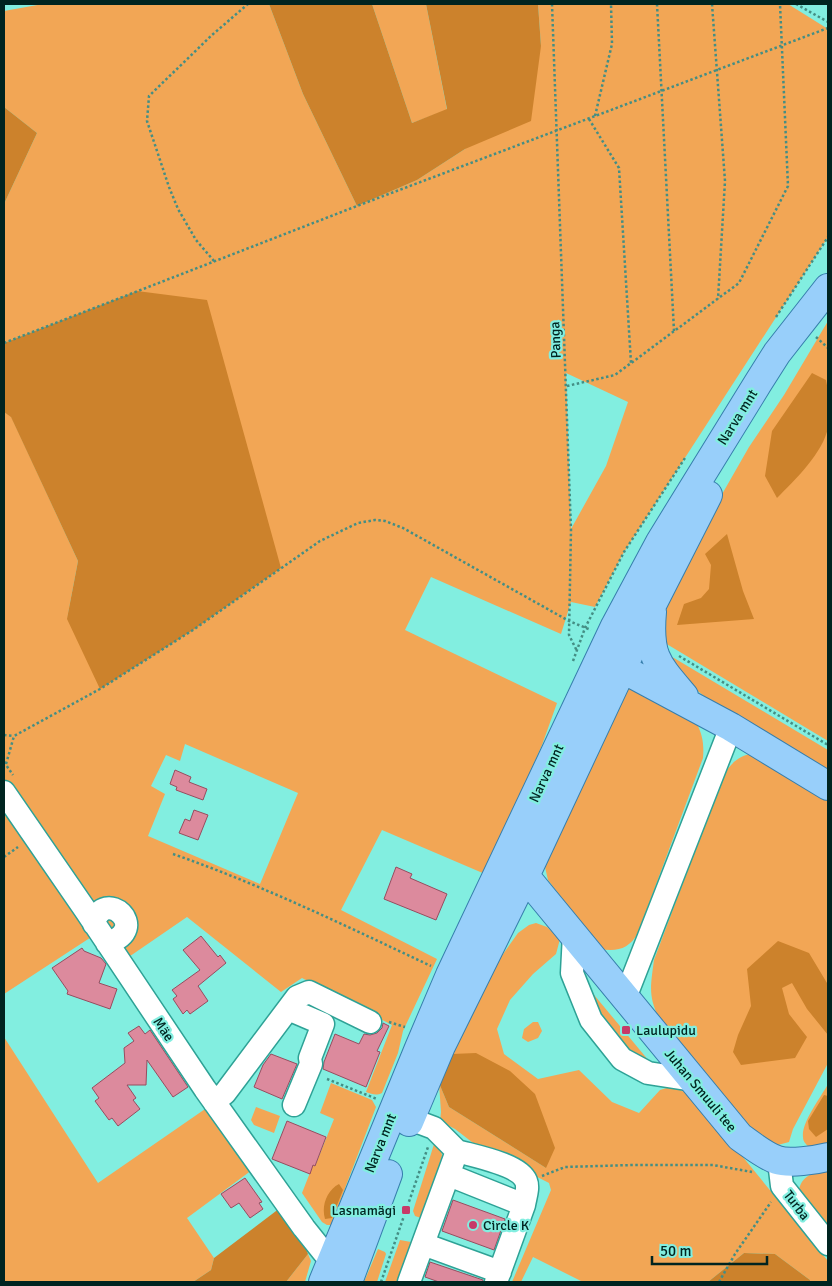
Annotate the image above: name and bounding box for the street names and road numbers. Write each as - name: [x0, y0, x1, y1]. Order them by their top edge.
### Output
- street label: Panga: [546, 321, 565, 359]
- street label: Narva mnt: [714, 386, 761, 448]
- street label: Narva mnt: [526, 741, 567, 805]
- street label: Mäe: [149, 1014, 178, 1045]
- street label: Juhan Smuuli tee: [661, 1045, 740, 1135]
- street label: Narva mnt: [361, 1111, 400, 1175]
- street label: Turba: [780, 1187, 813, 1224]

